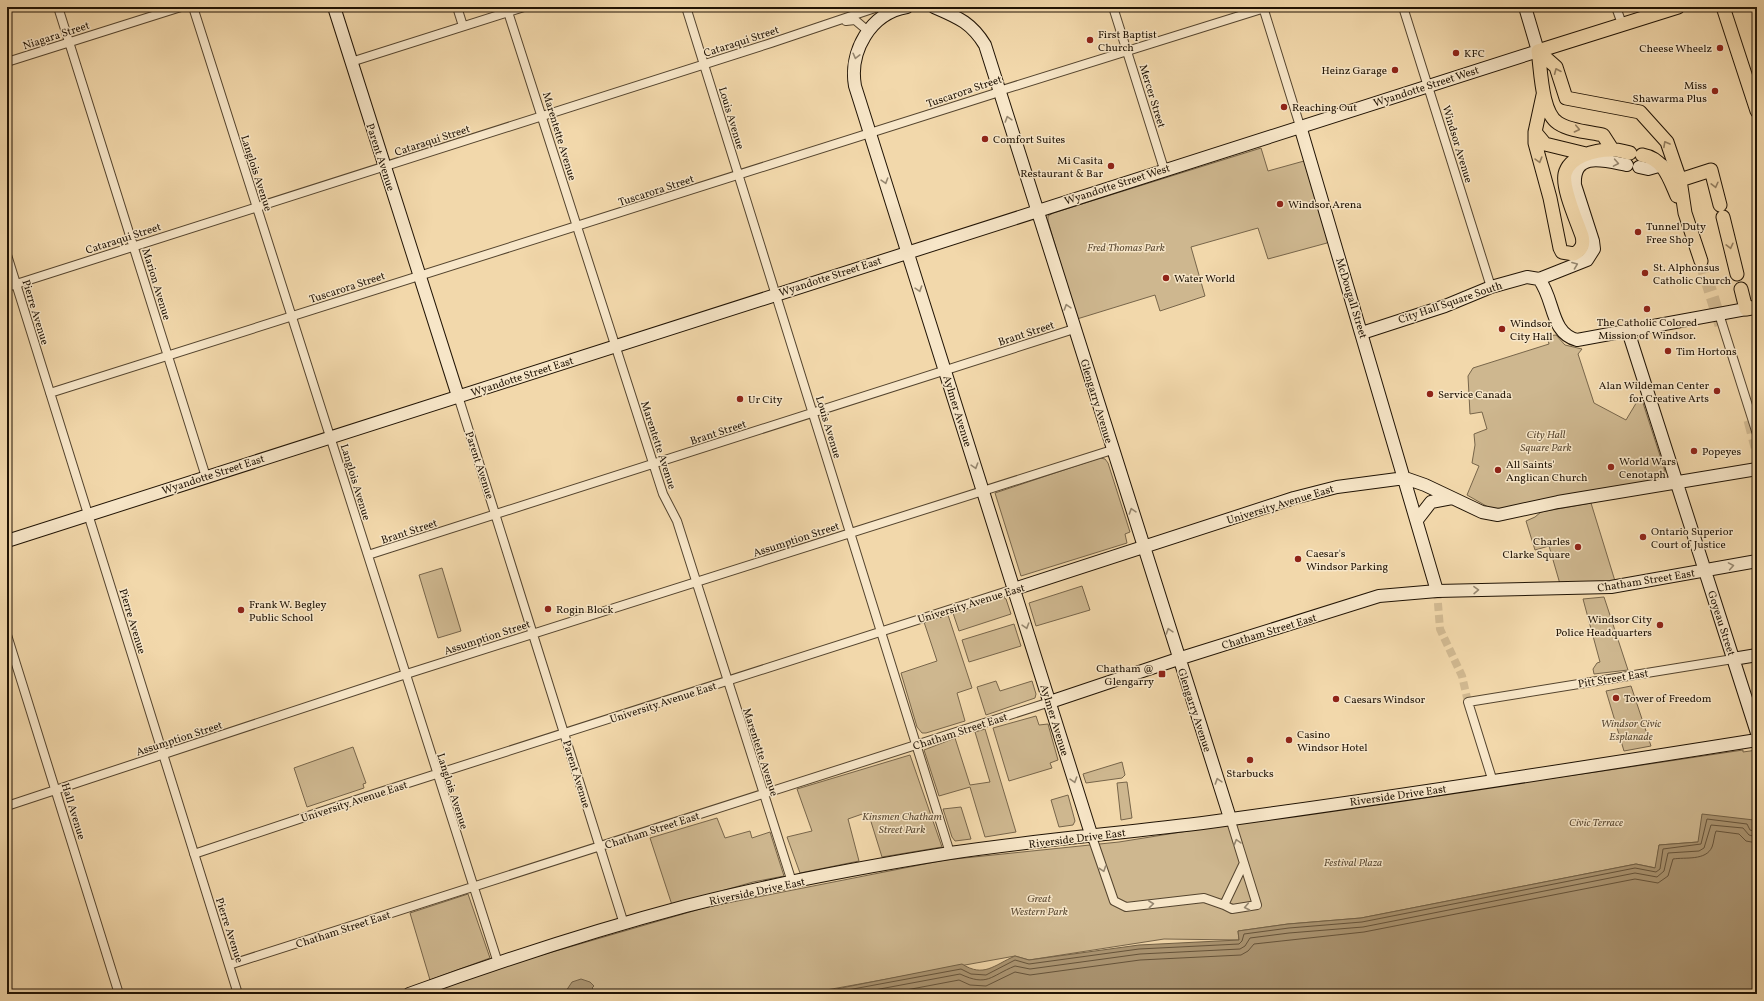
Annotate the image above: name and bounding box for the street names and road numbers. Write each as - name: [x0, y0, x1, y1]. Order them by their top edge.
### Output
- street label: Niagara Street: [21, 19, 92, 54]
- street label: Cataraqui Street: [702, 23, 781, 62]
- street label: Mercer Street: [1135, 63, 1168, 130]
- street label: Wyandotte Street West: [1372, 63, 1481, 112]
- street label: Tuscarora Street: [925, 72, 1004, 112]
- street label: Louis Avenue: [714, 85, 747, 151]
- street label: Marentette Avenue: [538, 90, 579, 183]
- street label: Windsor Avenue: [1438, 104, 1475, 185]
- street label: Parent Avenue: [362, 122, 398, 193]
- street label: Cataraqui Street: [393, 122, 472, 161]
- street label: Langlois Avenue: [236, 133, 275, 213]
- street label: Wyandotte Street West: [1063, 161, 1172, 210]
- street label: Tuscarora Street: [617, 172, 696, 211]
- street label: Cataraqui Street: [84, 220, 163, 259]
- street label: Marion Avenue: [138, 247, 174, 322]
- street label: Wyandotte Street East: [777, 254, 884, 301]
- street label: McDougall Street: [1331, 256, 1370, 341]
- street label: Tuscarora Street: [308, 269, 387, 308]
- street label: Pierre Avenue: [18, 278, 52, 347]
- street label: City Hall Square South: [1396, 278, 1505, 328]
- street label: Brant Street: [996, 318, 1057, 351]
- street label: Wyandotte Street East: [469, 354, 576, 401]
- street label: Glengarry Avenue: [1076, 358, 1115, 445]
- street label: Aylmer Avenue: [939, 374, 975, 449]
- street label: Louis Avenue: [811, 394, 844, 460]
- street label: Marentette Avenue: [636, 399, 679, 492]
- street label: Brant Street: [688, 417, 749, 450]
- street label: Parent Avenue: [461, 430, 497, 501]
- street label: Langlois Avenue: [336, 442, 373, 522]
- street label: Wyandotte Street East: [160, 452, 267, 499]
- street label: University Avenue East: [1225, 482, 1336, 529]
- street label: Brant Street: [379, 516, 440, 549]
- street label: Assumption Street: [751, 519, 842, 561]
- street label: Chatham Street East: [1596, 566, 1696, 597]
- street label: University Avenue East: [916, 581, 1027, 628]
- street label: Pierre Avenue: [115, 587, 149, 656]
- street label: Goyeau Street: [1703, 589, 1738, 658]
- street label: Chatham Street East: [1220, 611, 1319, 654]
- street label: Assumption Street: [442, 617, 533, 659]
- street label: Pitt Street East: [1577, 666, 1650, 692]
- street label: Glengarry Avenue: [1173, 667, 1214, 754]
- street label: University Avenue East: [608, 679, 719, 728]
- street label: Aylmer Avenue: [1036, 683, 1072, 758]
- street label: Marentette Avenue: [738, 706, 781, 799]
- street label: Chatham Street East: [911, 710, 1010, 755]
- street label: Assumption Street: [134, 718, 225, 760]
- street label: Parent Avenue: [558, 739, 593, 810]
- street label: Langlois Avenue: [432, 751, 471, 831]
- street label: University Avenue East: [299, 778, 410, 827]
- street label: Hall Avenue: [57, 781, 88, 842]
- street label: Riverside Drive East: [1349, 782, 1448, 811]
- street label: Chatham Street East: [603, 809, 702, 854]
- street label: Riverside Drive East: [1028, 826, 1127, 853]
- street label: Riverside Drive East: [708, 875, 807, 910]
- street label: Pierre Avenue: [211, 896, 246, 965]
- street label: Chatham Street East: [294, 908, 393, 953]

